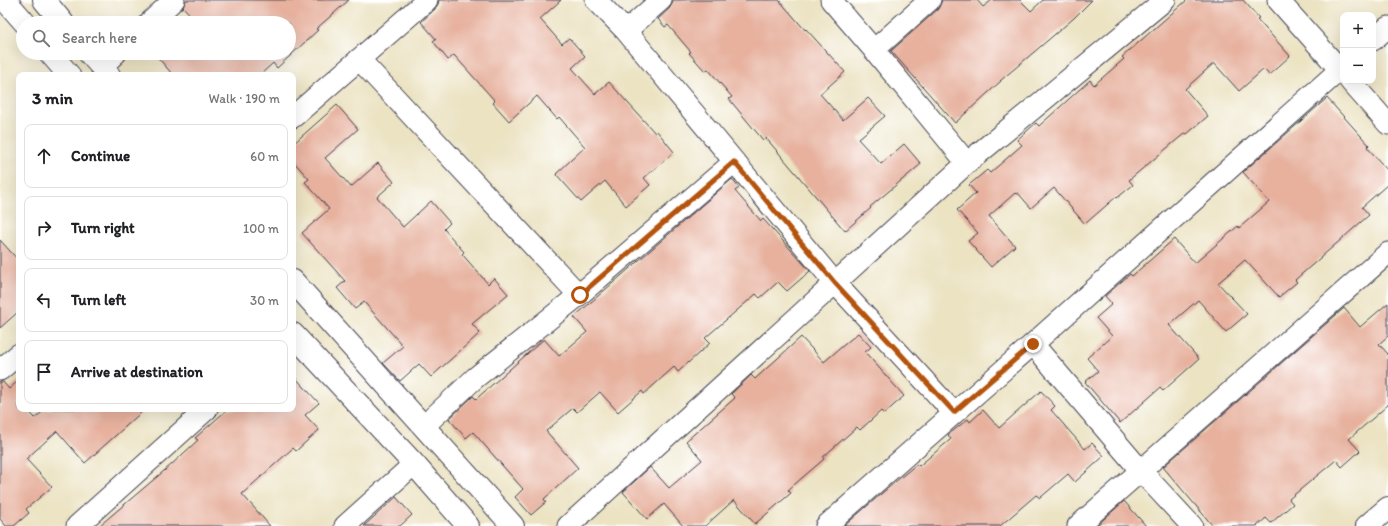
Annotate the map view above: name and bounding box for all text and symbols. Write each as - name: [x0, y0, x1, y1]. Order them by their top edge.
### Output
- map controls: [1340, 12, 1376, 84]
- button: +: [1340, 12, 1376, 48]
- search box: [16, 16, 296, 60]
- icon: search: [30, 27, 52, 49]
- text: Search here: [62, 29, 137, 47]
- button: −: [1340, 48, 1376, 84]
- text: 3 min: [32, 88, 73, 108]
- text: Walk · 190 m: [209, 91, 280, 106]
- icon: ahead: [33, 145, 55, 167]
- text: Continue: [71, 147, 130, 165]
- text: 60 m: [250, 149, 279, 164]
- icon: right: [33, 217, 55, 239]
- text: Turn right: [71, 219, 135, 237]
- text: 100 m: [243, 221, 279, 236]
- route start: [571, 286, 589, 304]
- icon: left: [33, 289, 55, 311]
- text: Turn left: [71, 291, 126, 309]
- text: 30 m: [250, 293, 279, 308]
- route end: [1024, 335, 1042, 353]
- icon: arrive: [33, 361, 55, 383]
- text: Arrive at destination: [71, 363, 203, 381]

